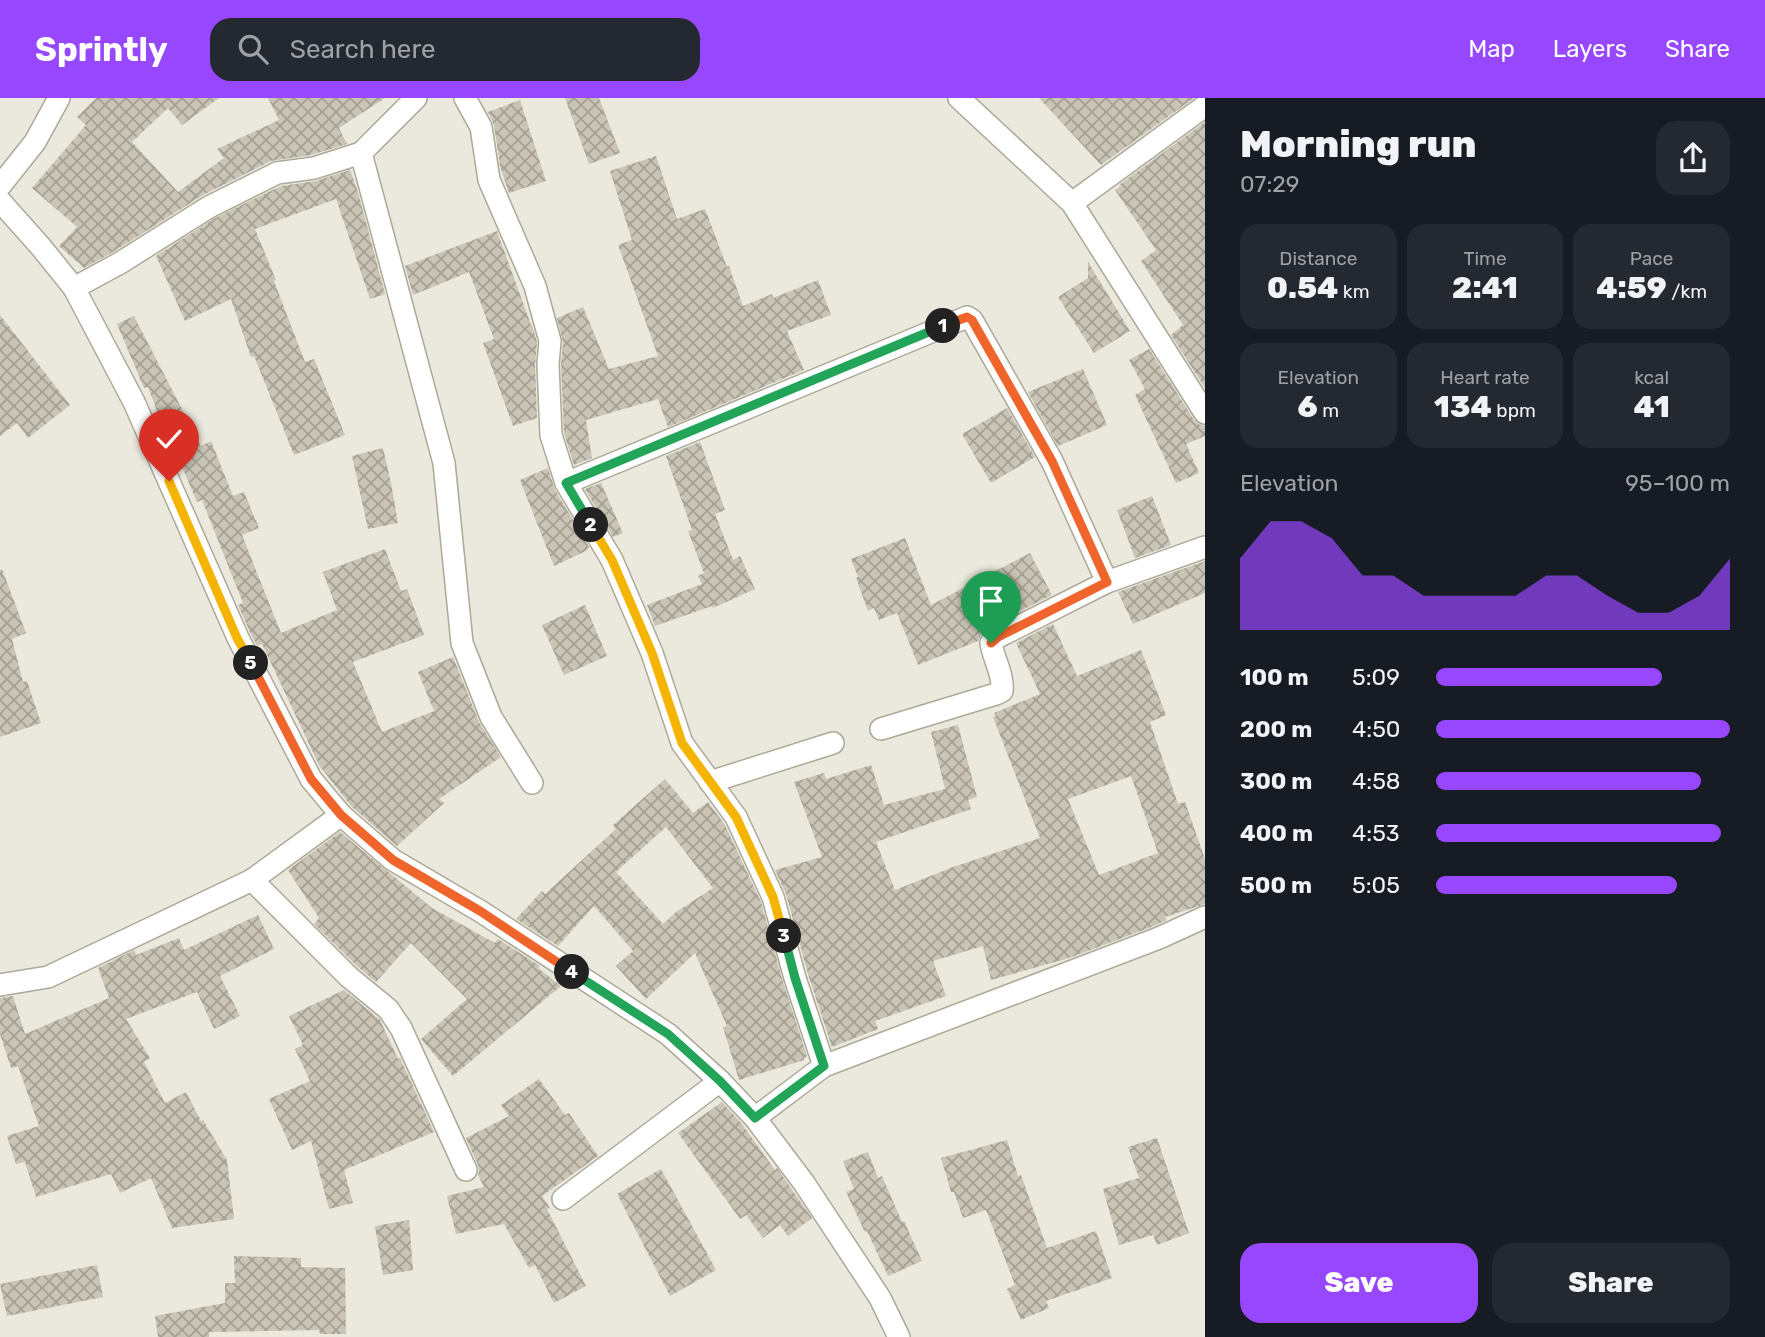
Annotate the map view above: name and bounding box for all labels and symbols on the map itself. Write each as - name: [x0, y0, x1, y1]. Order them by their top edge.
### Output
- pin: 1: [926, 308, 960, 344]
- pin: [139, 409, 199, 481]
- pin: 2: [574, 508, 608, 542]
- pin: [961, 571, 1021, 643]
- pin: 5: [233, 646, 268, 680]
- pin: 3: [766, 918, 802, 954]
- pin: 4: [554, 954, 590, 990]

